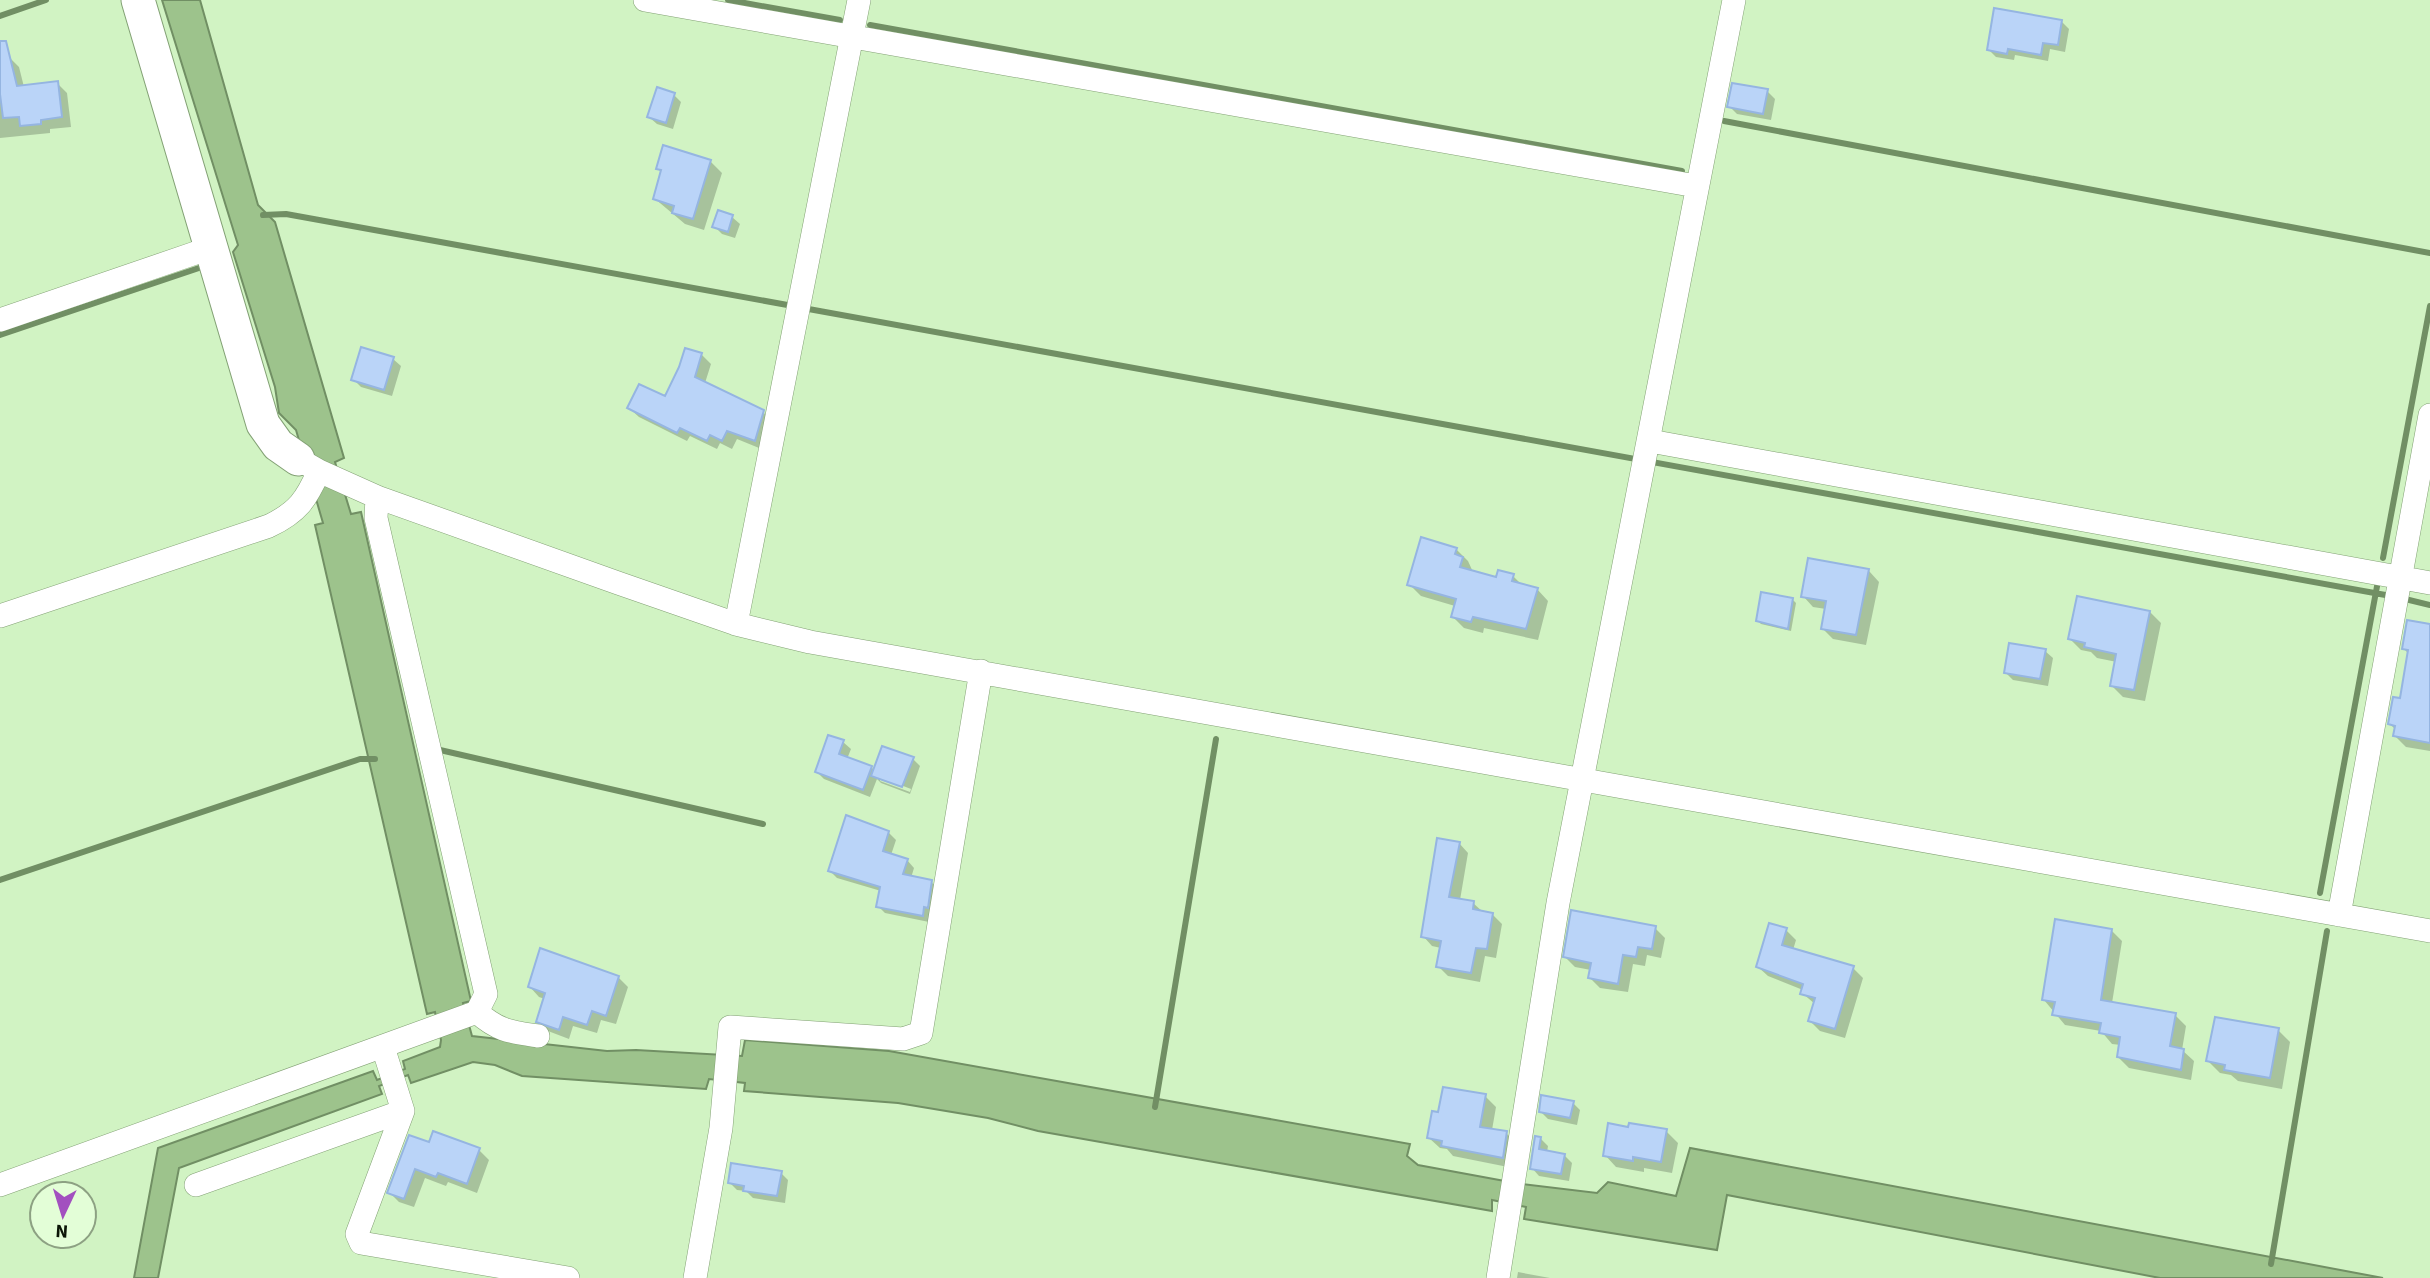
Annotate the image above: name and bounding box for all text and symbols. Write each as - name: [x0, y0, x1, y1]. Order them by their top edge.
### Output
- north arrow: [28, 1180, 98, 1250]
- text: N: [55, 1217, 69, 1244]

